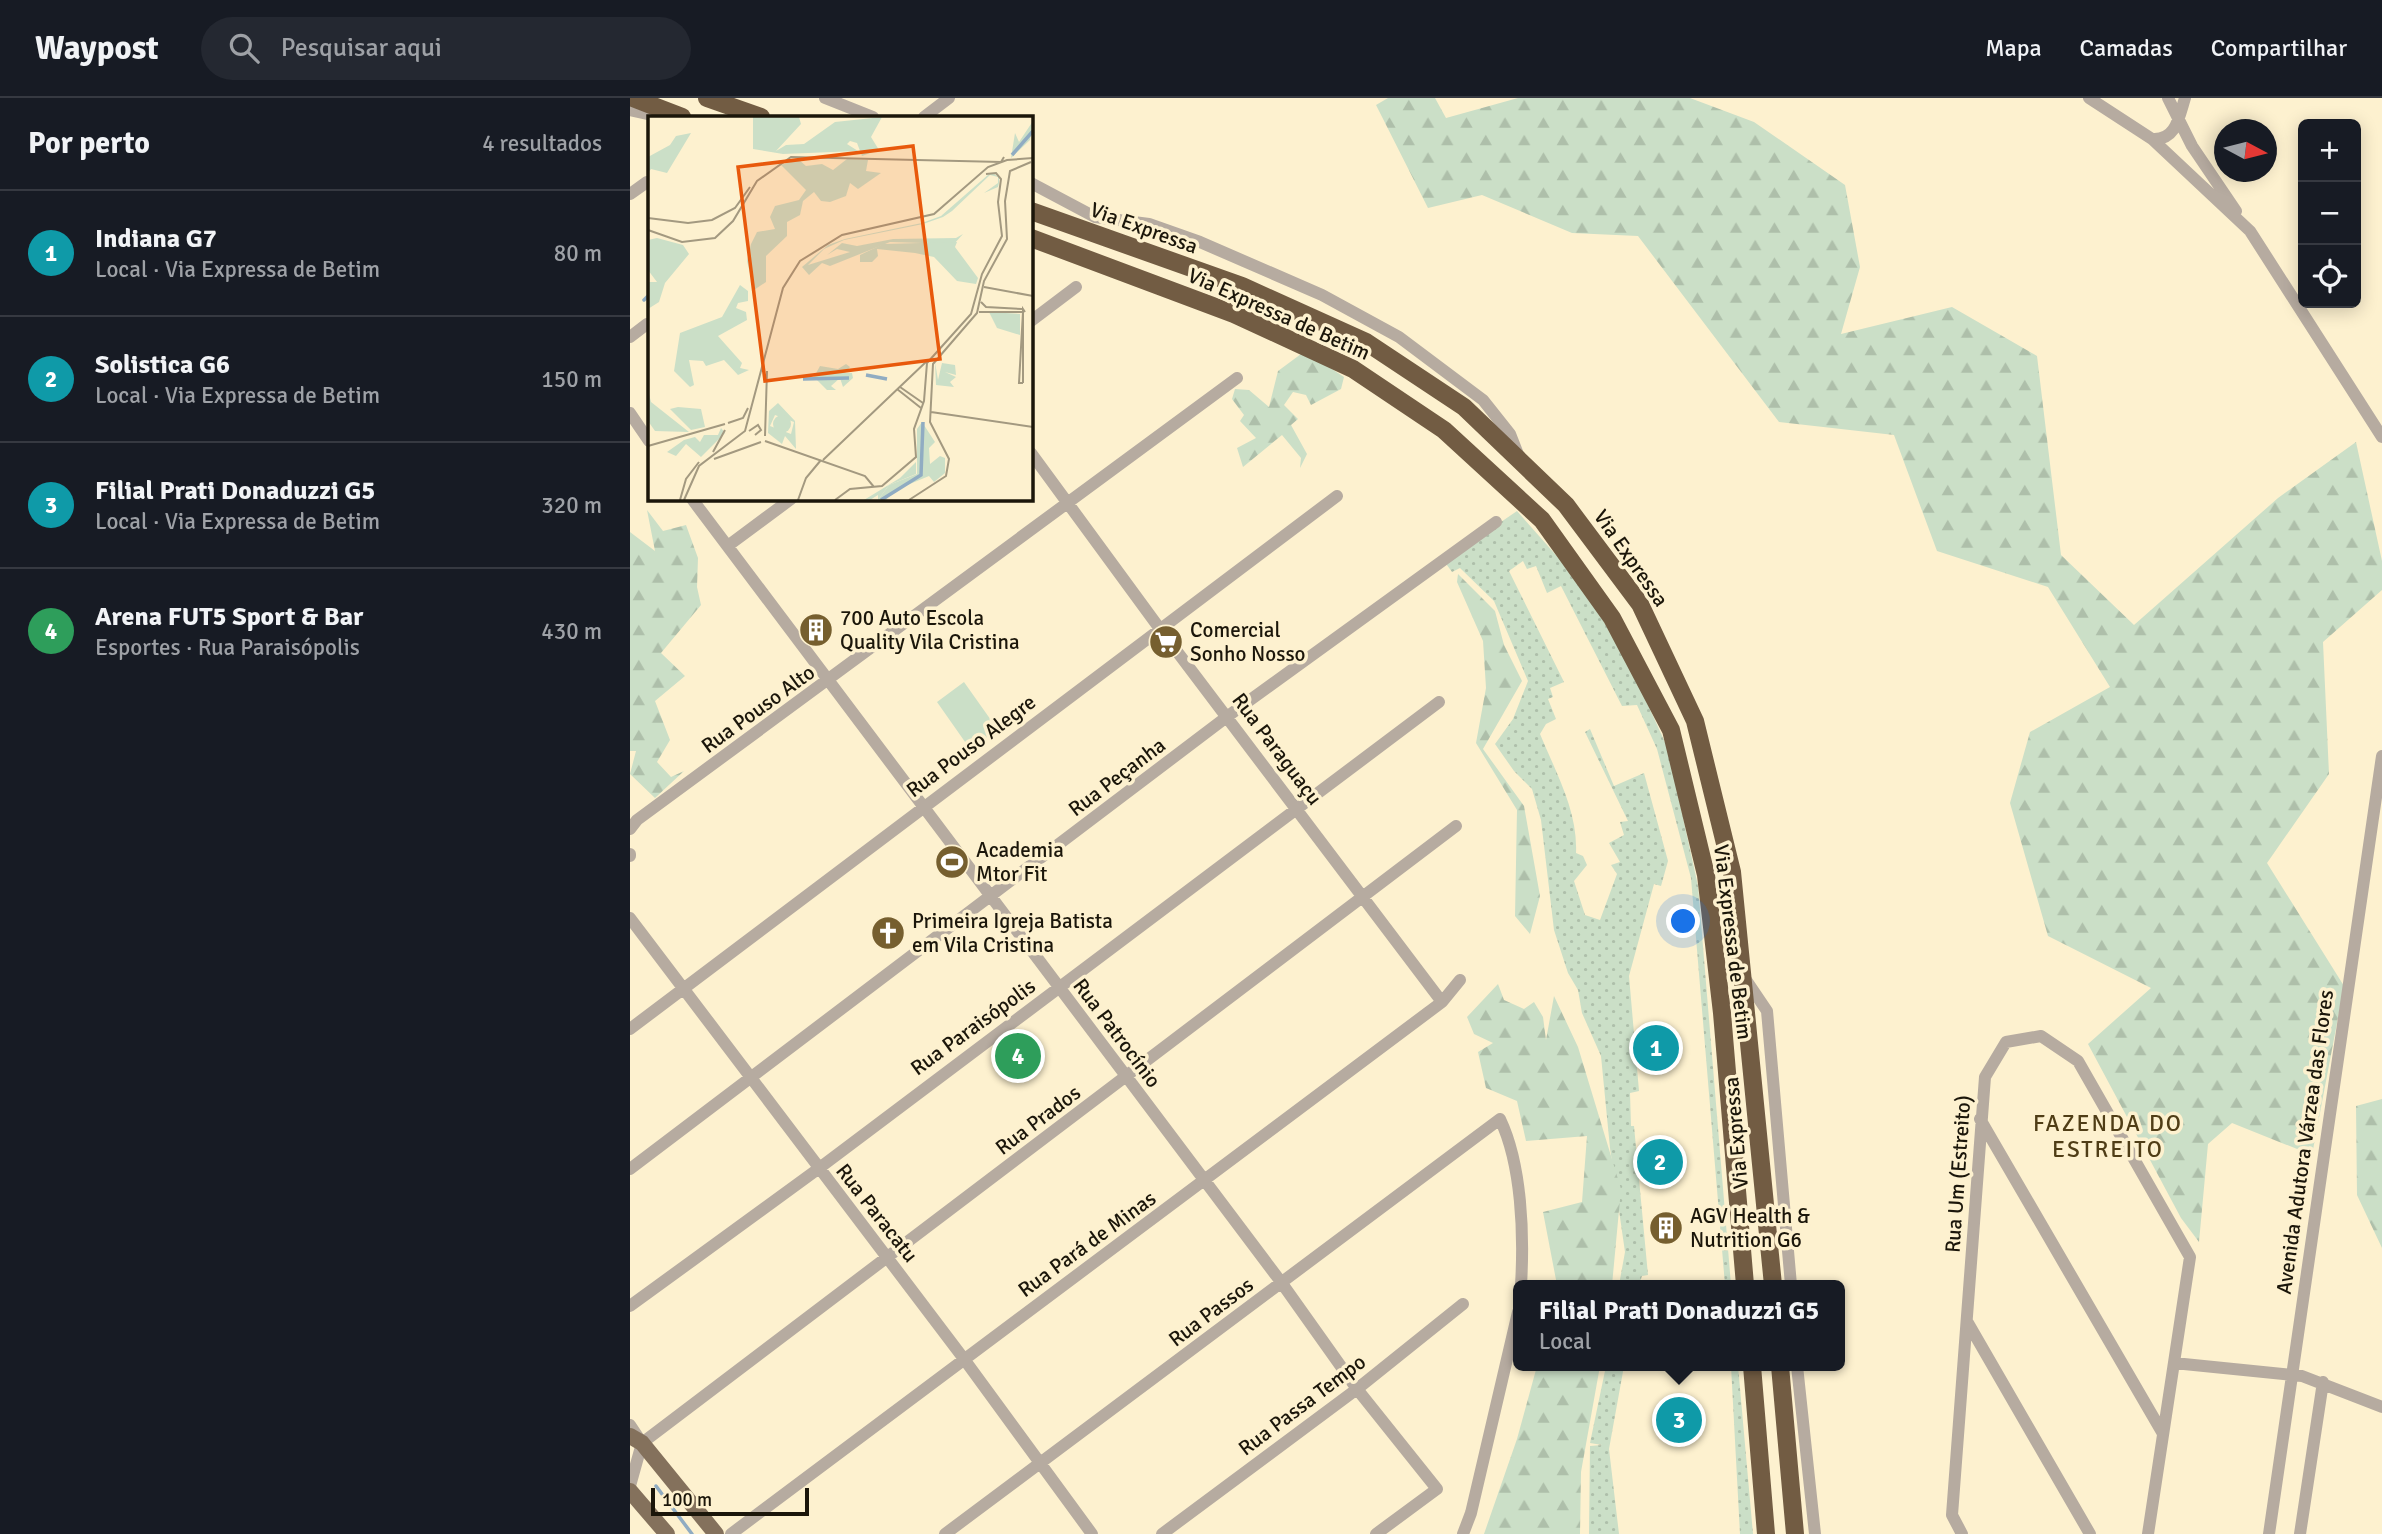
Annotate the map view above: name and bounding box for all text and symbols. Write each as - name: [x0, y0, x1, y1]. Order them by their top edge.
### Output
- search box: [201, 17, 691, 80]
- text: Waypost: [35, 28, 159, 69]
- icon: search: [225, 29, 263, 67]
- text: Pesquisar aqui: [281, 32, 442, 64]
- text: Mapa: [1985, 33, 2042, 63]
- text: Camadas: [2080, 33, 2173, 63]
- text: Compartilhar: [2211, 33, 2347, 63]
- inset map: [648, 116, 1032, 500]
- north arrow: [2214, 119, 2277, 182]
- map controls: [2298, 119, 2361, 308]
- button: +: [2298, 119, 2361, 182]
- text: Por perto: [28, 125, 150, 162]
- text: 4 resultados: [482, 129, 602, 158]
- button: −: [2298, 182, 2361, 245]
- street label: Via Expressa: [1087, 197, 1201, 259]
- text: Indiana G7: [95, 223, 217, 255]
- text: 1: [45, 239, 57, 268]
- text: 80 m: [554, 239, 602, 268]
- button: locate: [2298, 245, 2361, 308]
- text: Local · Via Expressa de Betim: [95, 255, 380, 284]
- street label: Via Expressa de Betim: [1184, 262, 1374, 366]
- text: Solistica G6: [95, 349, 230, 381]
- text: 2: [45, 365, 57, 394]
- text: 150 m: [541, 365, 602, 394]
- text: Local · Via Expressa de Betim: [95, 381, 380, 410]
- text: Filial Prati Donaduzzi G5: [95, 475, 375, 507]
- text: 3: [45, 491, 57, 520]
- text: 320 m: [541, 491, 602, 520]
- street label: Via Expressa: [1588, 504, 1674, 612]
- text: Local · Via Expressa de Betim: [95, 507, 380, 536]
- text: Arena FUT5 Sport & Bar: [95, 601, 363, 633]
- place label: 700 Auto Escola Quality Vila Cristina: [840, 605, 1020, 655]
- building icon: 700 Auto Escola Quality Vila Cristina: [797, 611, 835, 649]
- text: 4: [45, 617, 57, 646]
- text: 430 m: [541, 617, 602, 646]
- place label: Comercial Sonho Nosso: [1190, 617, 1306, 667]
- supermarket icon: Comercial Sonho Nosso: [1147, 623, 1185, 661]
- text: Esportes · Rua Paraisópolis: [95, 633, 360, 662]
- street label: Rua Pouso Alto: [696, 659, 820, 759]
- street label: Rua Paraguaçu: [1226, 688, 1328, 810]
- street label: Rua Pouso Alegre: [901, 689, 1041, 803]
- street label: Rua Peçanha: [1063, 732, 1171, 822]
- place label: Academia Mtor Fit: [976, 837, 1064, 887]
- sports icon: Academia Mtor Fit: [933, 843, 971, 881]
- street label: Via Expressa de Betim: [1708, 843, 1758, 1041]
- your location: [1666, 904, 1700, 938]
- place label: Primeira Igreja Batista em Vila Cristina: [912, 908, 1113, 958]
- church icon: Primeira Igreja Batista em Vila Cristina: [869, 914, 907, 952]
- street label: Rua Paraisópolis: [905, 973, 1041, 1081]
- street label: Rua Patrocínio: [1067, 973, 1167, 1093]
- street label: Avenida Adutora Várzea das Flores: [2271, 988, 2339, 1296]
- pin: 1: [1633, 1022, 1679, 1074]
- pin: 4: [995, 1030, 1041, 1082]
- street label: Via Expressa: [1718, 1076, 1754, 1190]
- street label: Rua Prados: [990, 1080, 1086, 1160]
- street label: Rua Um (Estreito): [1940, 1094, 1976, 1254]
- district label: FAZENDA DO ESTREITO: [2033, 1109, 2183, 1164]
- pin: 2: [1637, 1136, 1683, 1188]
- street label: Rua Paracatu: [830, 1158, 924, 1268]
- street label: Rua Pará de Minas: [1013, 1185, 1161, 1303]
- place label: AGV Health & Nutrition G6: [1690, 1203, 1810, 1253]
- building icon: AGV Health & Nutrition G6: [1647, 1209, 1685, 1247]
- street label: Rua Passos: [1163, 1272, 1259, 1352]
- popup: [1513, 1280, 1845, 1371]
- text: Filial Prati Donaduzzi G5: [1539, 1295, 1819, 1327]
- text: Local: [1539, 1327, 1591, 1356]
- street label: Rua Passa Tempo: [1233, 1349, 1371, 1461]
- pin: 3: [1656, 1394, 1702, 1446]
- scale bar: [651, 1485, 808, 1517]
- text: 100 m: [662, 1488, 712, 1512]

